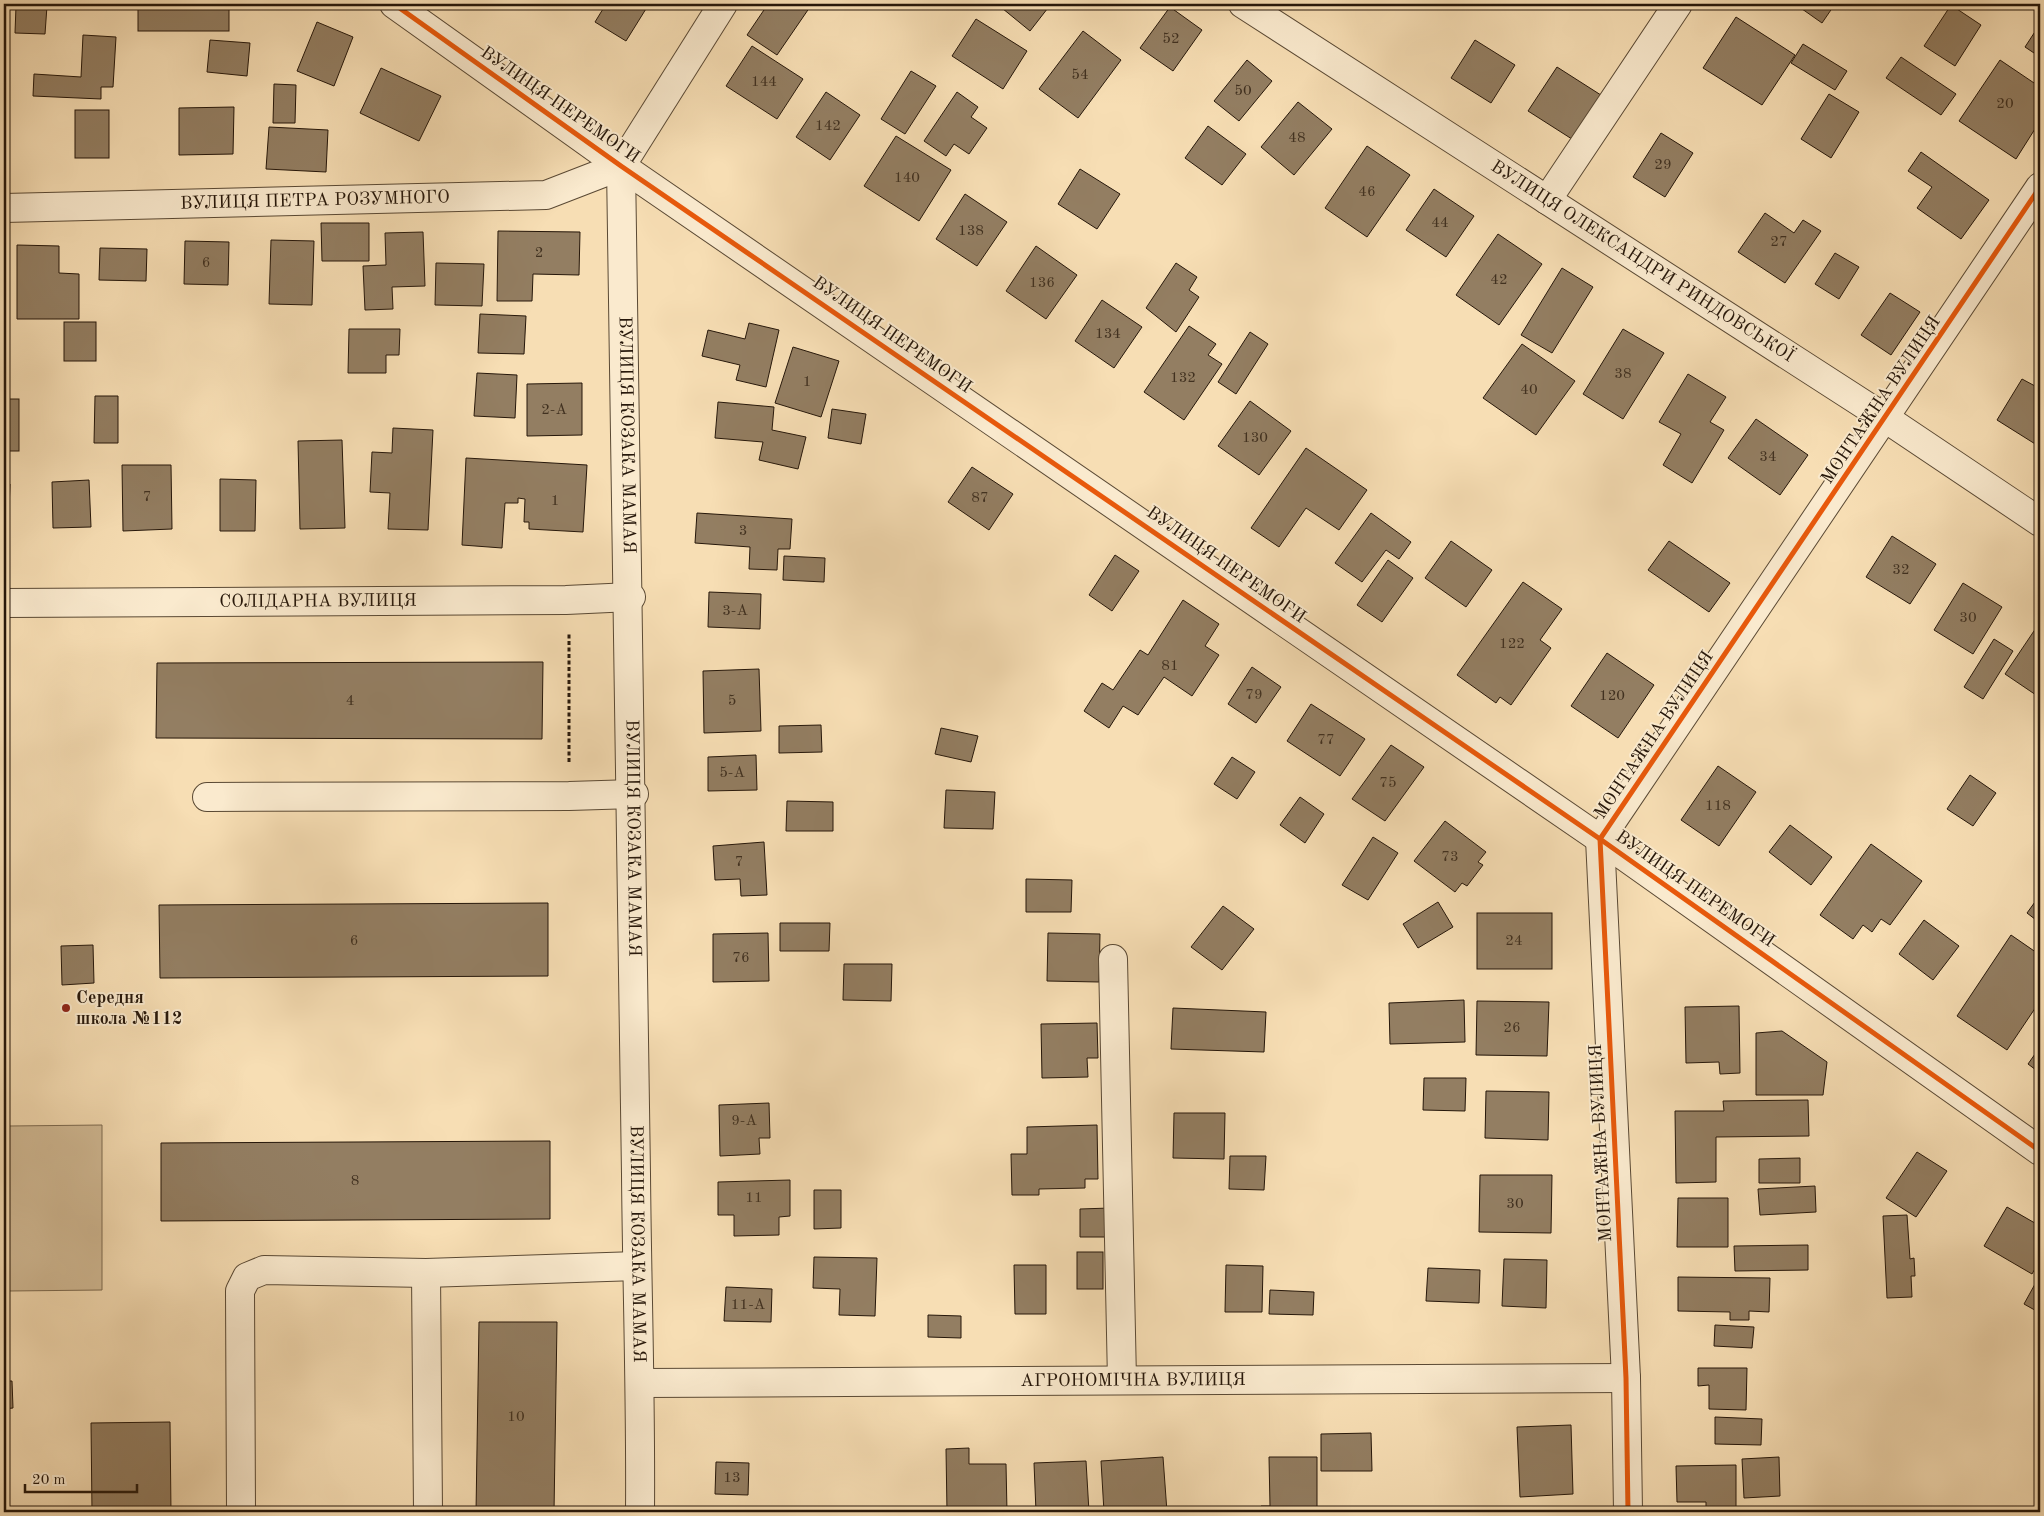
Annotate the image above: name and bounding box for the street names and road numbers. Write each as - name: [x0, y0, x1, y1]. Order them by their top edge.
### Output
- street label: ВУЛИЦЯ ПЕРЕМОГИ: [477, 43, 643, 167]
- street label: ВУЛИЦЯ ОЛЕКСАНДРИ РИНДОВСЬКОЇ: [1487, 157, 1799, 366]
- street label: ВУЛИЦЯ ПЕТРА РОЗУМНОГО: [180, 188, 450, 213]
- street label: ВУЛИЦЯ ПЕРЕМОГИ: [809, 273, 975, 397]
- street label: МОНТАЖНА ВУЛИЦЯ: [1818, 313, 1944, 487]
- street label: ВУЛИЦЯ КОЗАКА МАМАЯ: [615, 316, 638, 554]
- street label: ВУЛИЦЯ ПЕРЕМОГИ: [1143, 503, 1309, 627]
- street label: СОЛІДАРНА ВУЛИЦЯ: [219, 592, 417, 611]
- street label: МОНТАЖНА ВУЛИЦЯ: [1591, 648, 1717, 822]
- street label: ВУЛИЦЯ КОЗАКА МАМАЯ: [622, 719, 643, 957]
- street label: ВУЛИЦЯ ПЕРЕМОГИ: [1612, 827, 1778, 951]
- street label: МОНТАЖНА ВУЛИЦЯ: [1587, 1044, 1615, 1242]
- street label: ВУЛИЦЯ КОЗАКА МАМАЯ: [627, 1125, 648, 1363]
- street label: АГРОНОМІЧНА ВУЛИЦЯ: [1020, 1371, 1246, 1390]

